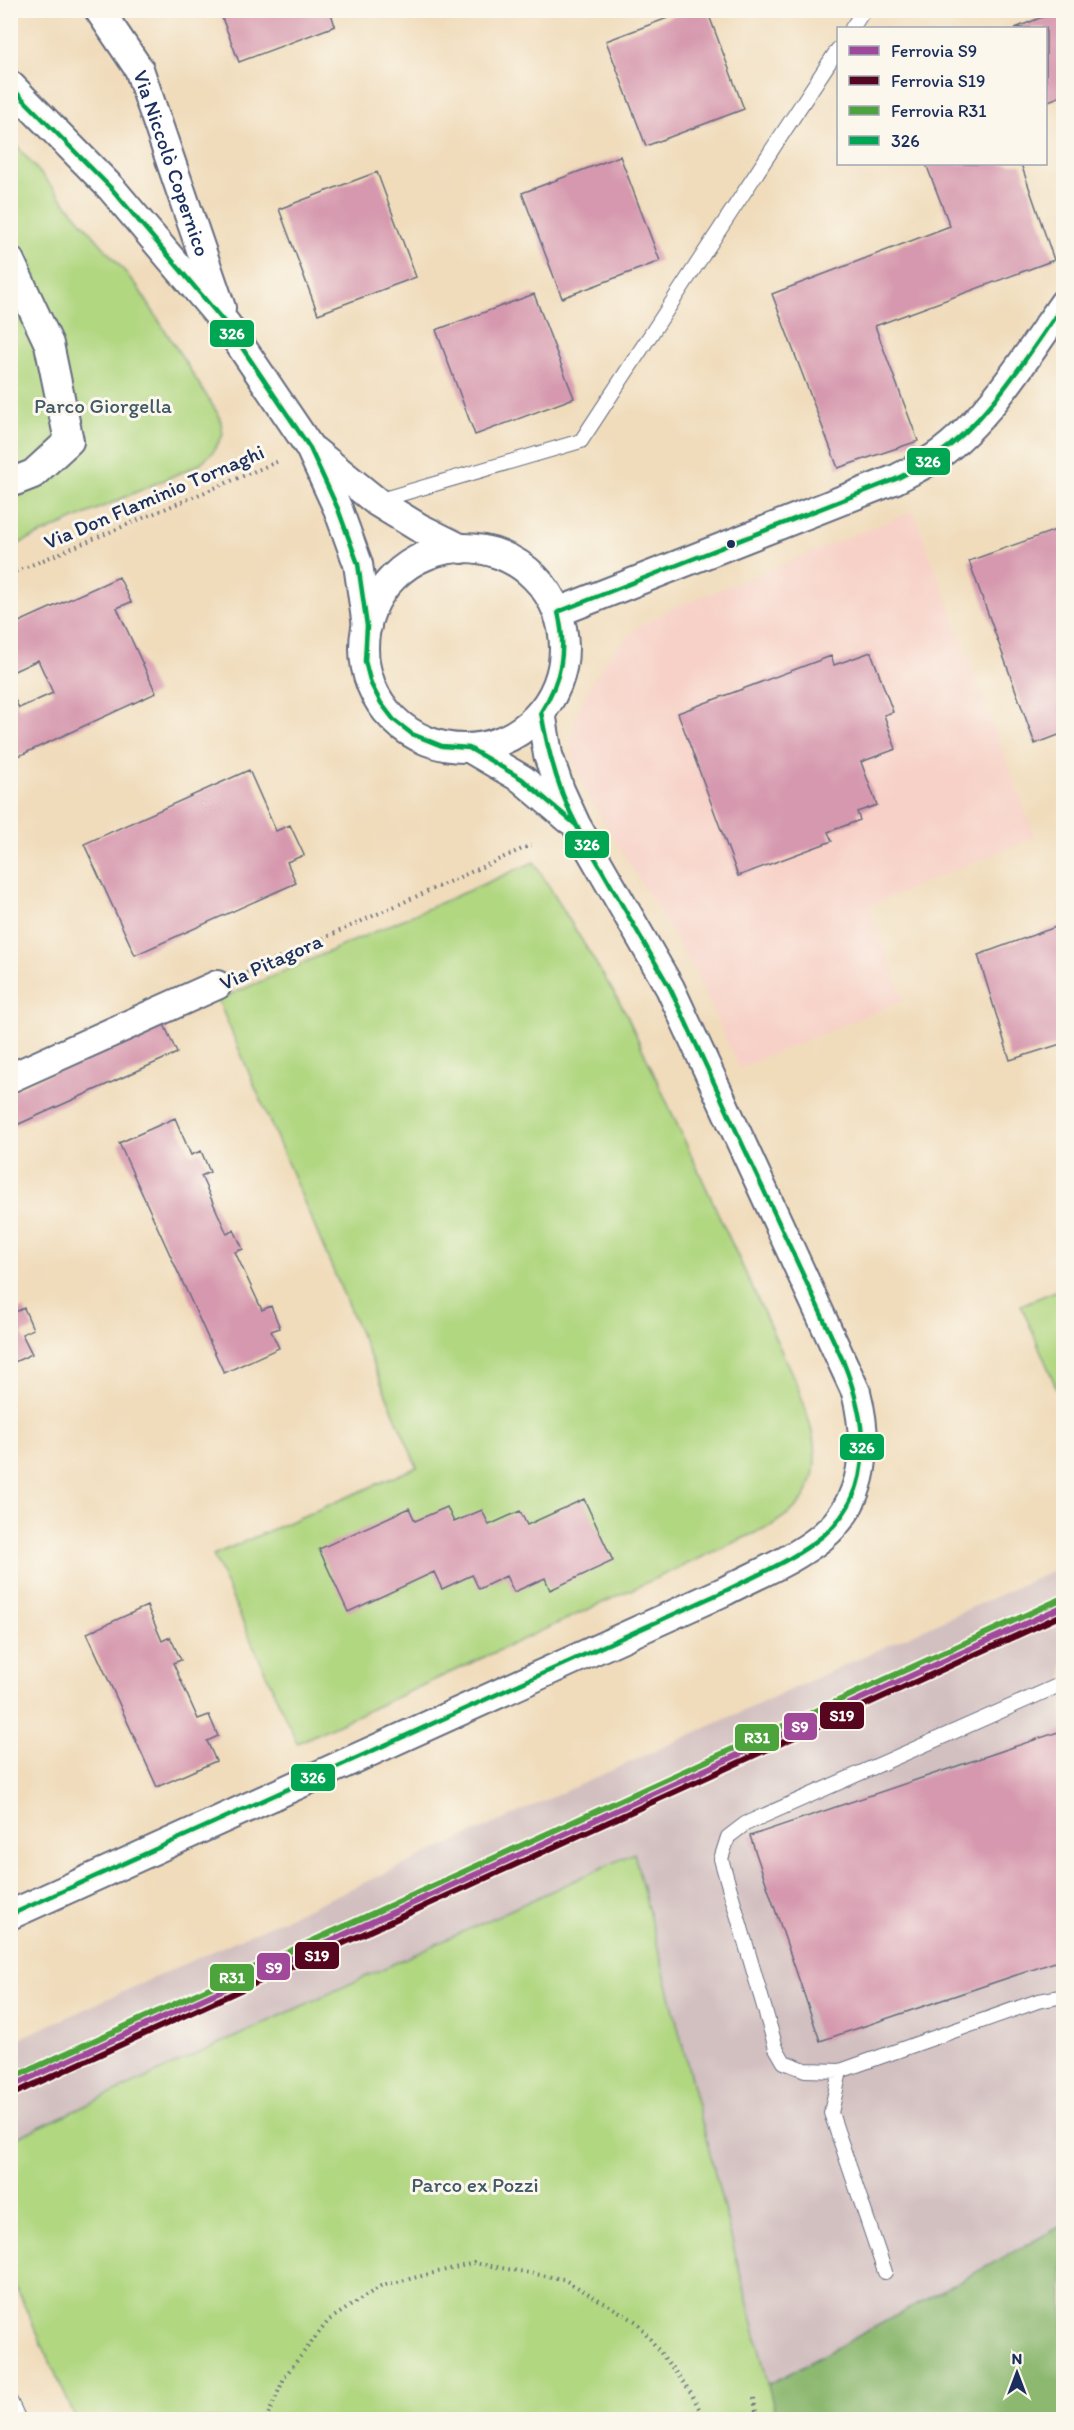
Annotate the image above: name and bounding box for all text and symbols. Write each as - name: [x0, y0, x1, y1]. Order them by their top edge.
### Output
- legend: [837, 27, 1047, 165]
- text: Ferrovia S9: [891, 40, 977, 62]
- street label: Via Niccolò Copernico: [128, 67, 215, 260]
- text: Ferrovia S19: [891, 70, 986, 92]
- text: Ferrovia R31: [891, 100, 987, 122]
- text: 326: [891, 130, 920, 152]
- line badge: 326: [209, 319, 255, 348]
- text: 326: [219, 324, 245, 343]
- park label: Parco Giorgella: [34, 393, 172, 418]
- street label: Via Don Flaminio Tornaghi: [40, 439, 268, 554]
- line badge: 326: [906, 447, 951, 476]
- text: 326: [915, 452, 941, 471]
- unlabelled marker: [725, 538, 737, 550]
- line badge: 326: [564, 830, 610, 859]
- text: 326: [574, 835, 600, 854]
- street label: Via Pitagora: [216, 928, 326, 995]
- line badge: 326: [839, 1433, 885, 1461]
- text: 326: [849, 1438, 875, 1457]
- line badge: S19: [819, 1701, 865, 1730]
- text: S19: [830, 1706, 854, 1725]
- line badge: S9: [783, 1712, 818, 1741]
- text: S9: [791, 1717, 809, 1736]
- line badge: R31: [734, 1723, 780, 1752]
- text: R31: [744, 1728, 770, 1747]
- line badge: 326: [290, 1763, 336, 1792]
- text: 326: [300, 1768, 326, 1787]
- line badge: S19: [294, 1941, 340, 1970]
- text: S19: [305, 1946, 329, 1965]
- line badge: S9: [256, 1952, 291, 1981]
- text: S9: [265, 1958, 283, 1977]
- line badge: R31: [209, 1963, 255, 1992]
- text: R31: [219, 1968, 245, 1987]
- park label: Parco ex Pozzi: [411, 2172, 539, 2197]
- north arrow: [987, 2343, 1047, 2403]
- text: N: [1012, 2349, 1022, 2368]

